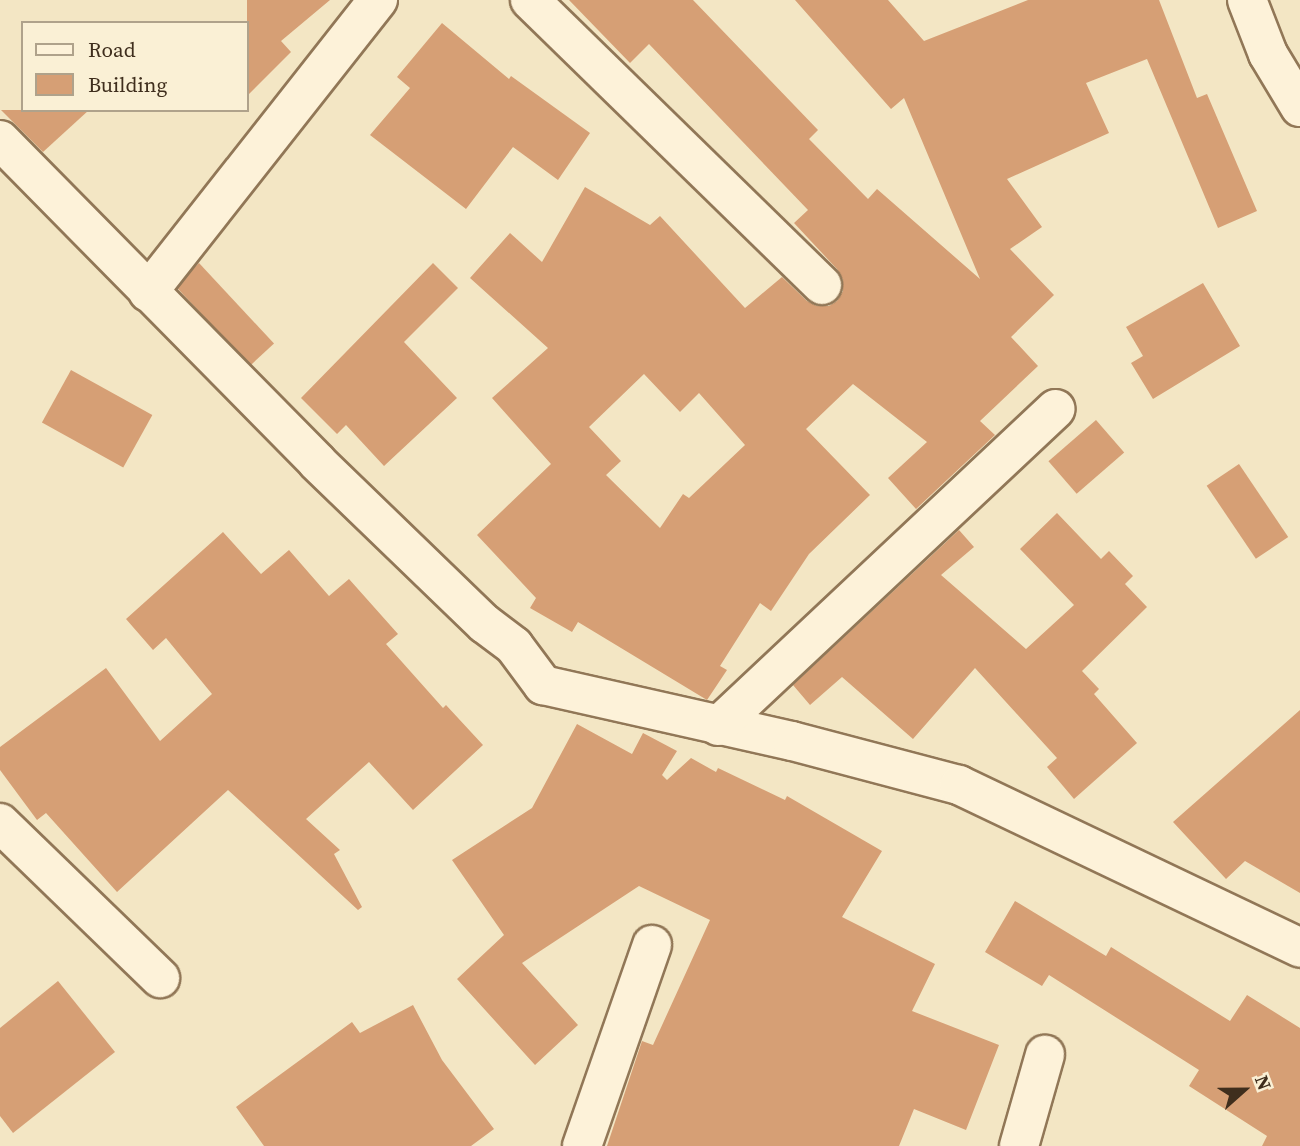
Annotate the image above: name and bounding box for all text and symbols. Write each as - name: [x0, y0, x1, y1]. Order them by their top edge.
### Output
- legend: [21, 21, 248, 112]
- text: Road: [88, 35, 136, 64]
- text: Building: [88, 70, 167, 99]
- north arrow: [1209, 1055, 1279, 1125]
- text: N: [1249, 1071, 1278, 1094]

